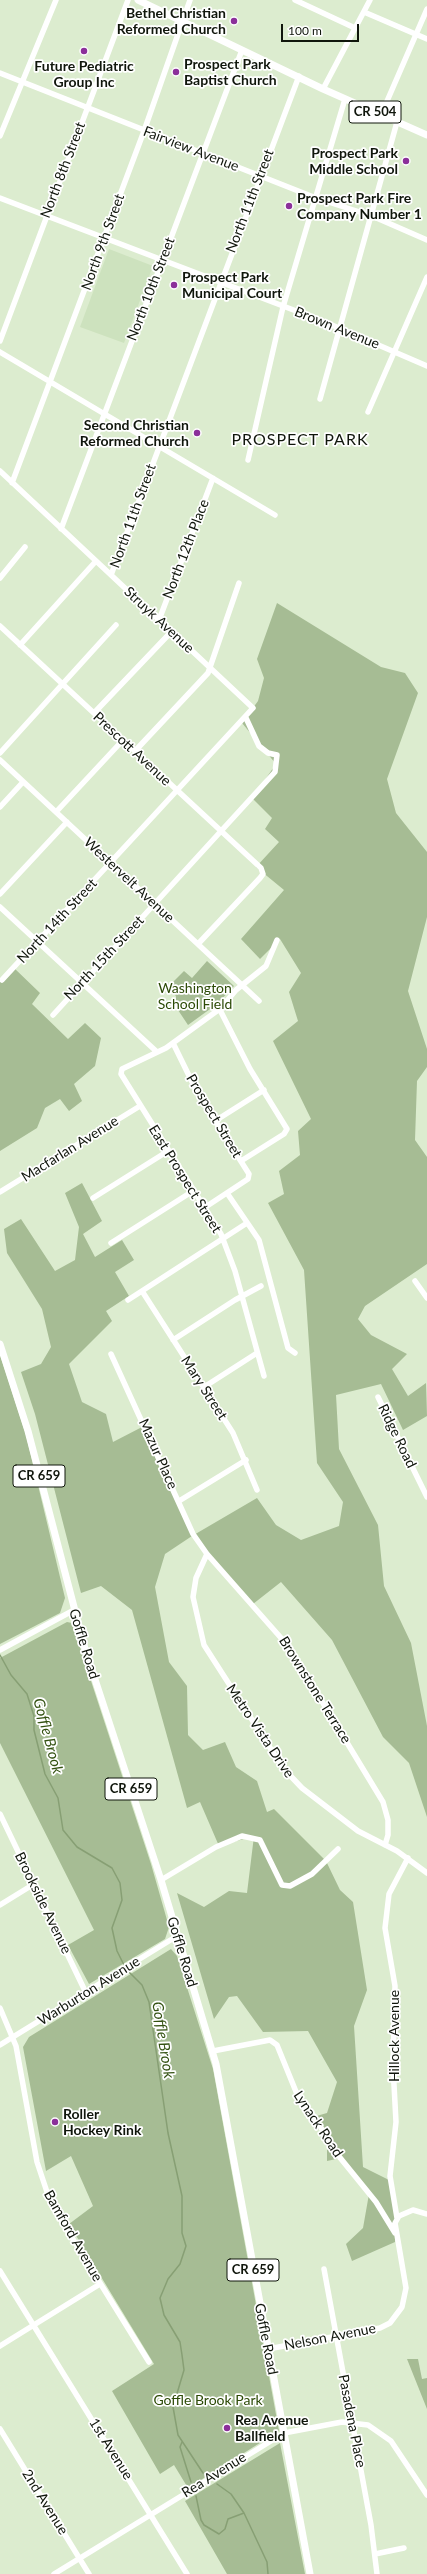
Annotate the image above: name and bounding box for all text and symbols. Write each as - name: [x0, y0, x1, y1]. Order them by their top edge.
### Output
- place label: Bethel Christian Reformed Church: [117, 5, 226, 38]
- marker: Bethel Christian Reformed Church: [229, 16, 239, 26]
- scale bar: [283, 16, 361, 42]
- text: 100 m: [288, 23, 322, 38]
- marker: Future Pediatric Group Inc: [79, 46, 89, 56]
- place label: Prospect Park Baptist Church: [184, 56, 277, 88]
- place label: Future Pediatric Group Inc: [34, 58, 134, 90]
- marker: Prospect Park Baptist Church: [171, 67, 181, 77]
- road number: CR 504: [349, 101, 401, 123]
- street label: North 8th Street: [37, 120, 89, 220]
- street label: Fairview Avenue: [141, 123, 241, 175]
- place label: Prospect Park Middle School: [309, 145, 398, 178]
- street label: North 11th Street: [223, 147, 277, 255]
- marker: Prospect Park Middle School: [401, 156, 411, 166]
- place label: Prospect Park Fire Company Number 1: [297, 190, 422, 222]
- street label: North 9th Street: [78, 192, 128, 292]
- marker: Prospect Park Fire Company Number 1: [284, 201, 294, 211]
- street label: North 10th Street: [124, 235, 178, 343]
- place label: Prospect Park Municipal Court: [182, 269, 282, 302]
- marker: Prospect Park Municipal Court: [169, 280, 179, 290]
- street label: Brown Avenue: [292, 303, 382, 353]
- place label: Second Christian Reformed Church: [80, 417, 189, 450]
- marker: Second Christian Reformed Church: [192, 428, 202, 438]
- district label: PROSPECT PARK: [231, 430, 369, 450]
- street label: North 11th Street: [106, 462, 160, 570]
- street label: North 12th Place: [159, 497, 213, 601]
- street label: Struyk Avenue: [121, 583, 197, 657]
- street label: Prescott Avenue: [90, 709, 174, 789]
- street label: Westervelt Avenue: [80, 834, 178, 926]
- street label: North 14th Street: [14, 875, 100, 967]
- street label: North 15th Street: [61, 912, 147, 1004]
- park label: Washington School Field: [158, 980, 232, 1012]
- street label: Prospect Street: [182, 1071, 246, 1161]
- street label: Macfarlan Avenue: [18, 1112, 122, 1186]
- street label: East Prospect Street: [145, 1122, 225, 1236]
- street label: Mary Street: [177, 1353, 231, 1423]
- street label: Ridge Road: [374, 1401, 420, 1471]
- street label: Mazur Place: [135, 1416, 181, 1492]
- road number: CR 659: [13, 1465, 65, 1487]
- street label: Goffle Road: [65, 1607, 103, 1681]
- street label: Brownstone Terrace: [275, 1633, 355, 1747]
- street label: Metro Vista Drive: [222, 1681, 298, 1781]
- water label: Goffle Brook: [29, 1696, 67, 1776]
- road number: CR 659: [105, 1778, 157, 1800]
- street label: Brookside Avenue: [11, 1849, 75, 1957]
- street label: Goffle Road: [163, 1915, 201, 1989]
- street label: Warburton Avenue: [35, 1953, 143, 2029]
- street label: Hillock Avenue: [386, 1990, 402, 2082]
- water label: Goffle Brook: [148, 2000, 178, 2080]
- street label: Lynack Road: [290, 2088, 346, 2160]
- place label: Roller Hockey Rink: [63, 2106, 141, 2138]
- marker: Roller Hockey Rink: [50, 2117, 60, 2127]
- street label: Bamford Avenue: [40, 2187, 106, 2285]
- road number: CR 659: [227, 2259, 279, 2281]
- street label: Goffle Road: [251, 2302, 281, 2376]
- street label: Nelson Avenue: [283, 2320, 377, 2354]
- street label: Pasadena Place: [335, 2373, 369, 2469]
- park label: Goffle Brook Park: [153, 2392, 263, 2408]
- place label: Rea Avenue Ballfield: [235, 2412, 309, 2444]
- street label: 1st Avenue: [86, 2415, 136, 2483]
- marker: Rea Avenue Ballfield: [222, 2423, 232, 2433]
- street label: Rea Avenue: [179, 2449, 249, 2501]
- street label: 2nd Avenue: [18, 2466, 72, 2538]

